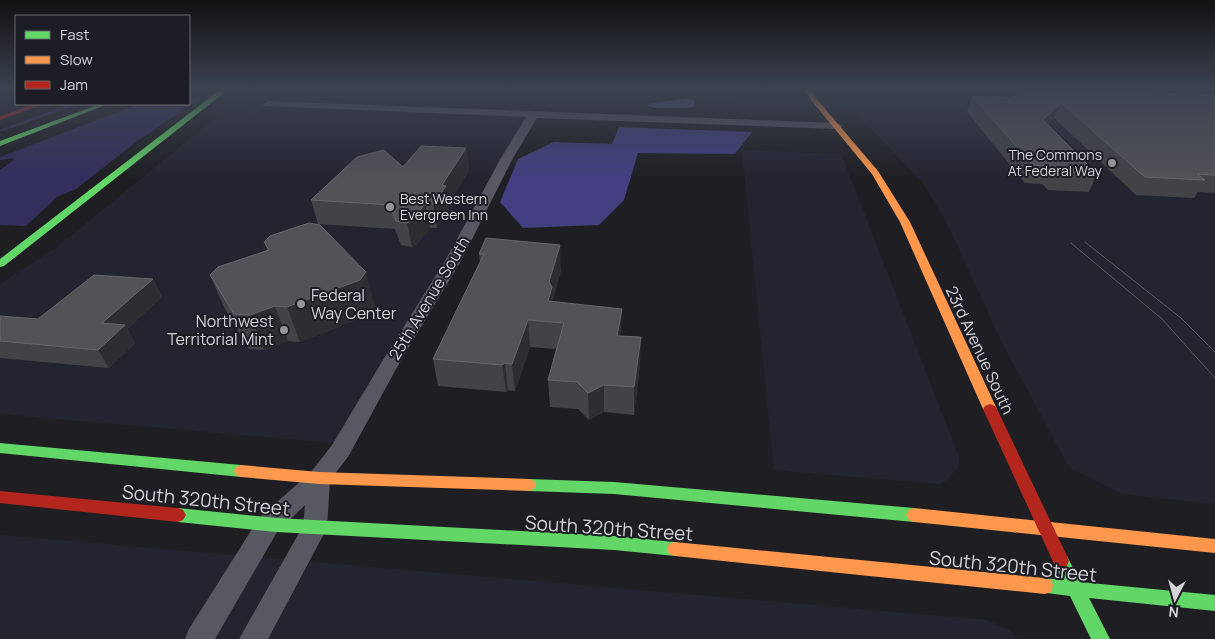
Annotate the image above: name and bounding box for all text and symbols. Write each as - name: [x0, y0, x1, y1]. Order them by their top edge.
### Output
- legend: [15, 15, 190, 105]
- text: Fast: [60, 24, 89, 45]
- text: Slow: [60, 49, 93, 70]
- text: Jam: [60, 74, 88, 95]
- place label: The Commons At Federal Way: [1008, 145, 1103, 180]
- marker: The Commons At Federal Way: [1106, 157, 1118, 169]
- place label: Best Western Evergreen Inn: [400, 189, 488, 224]
- marker: Best Western Evergreen Inn: [384, 201, 396, 213]
- street label: 25th Avenue South: [383, 232, 475, 364]
- street label: 23rd Avenue South: [941, 282, 1019, 418]
- place label: Federal Way Center: [311, 284, 397, 324]
- marker: Federal Way Center: [295, 298, 307, 310]
- place label: Northwest Territorial Mint: [167, 310, 274, 350]
- marker: Northwest Territorial Mint: [278, 324, 290, 336]
- street label: South 320th Street: [121, 478, 291, 522]
- street label: South 320th Street: [524, 509, 694, 547]
- street label: South 320th Street: [928, 544, 1098, 588]
- north arrow: [1150, 574, 1200, 624]
- text: N: [1168, 602, 1180, 622]

